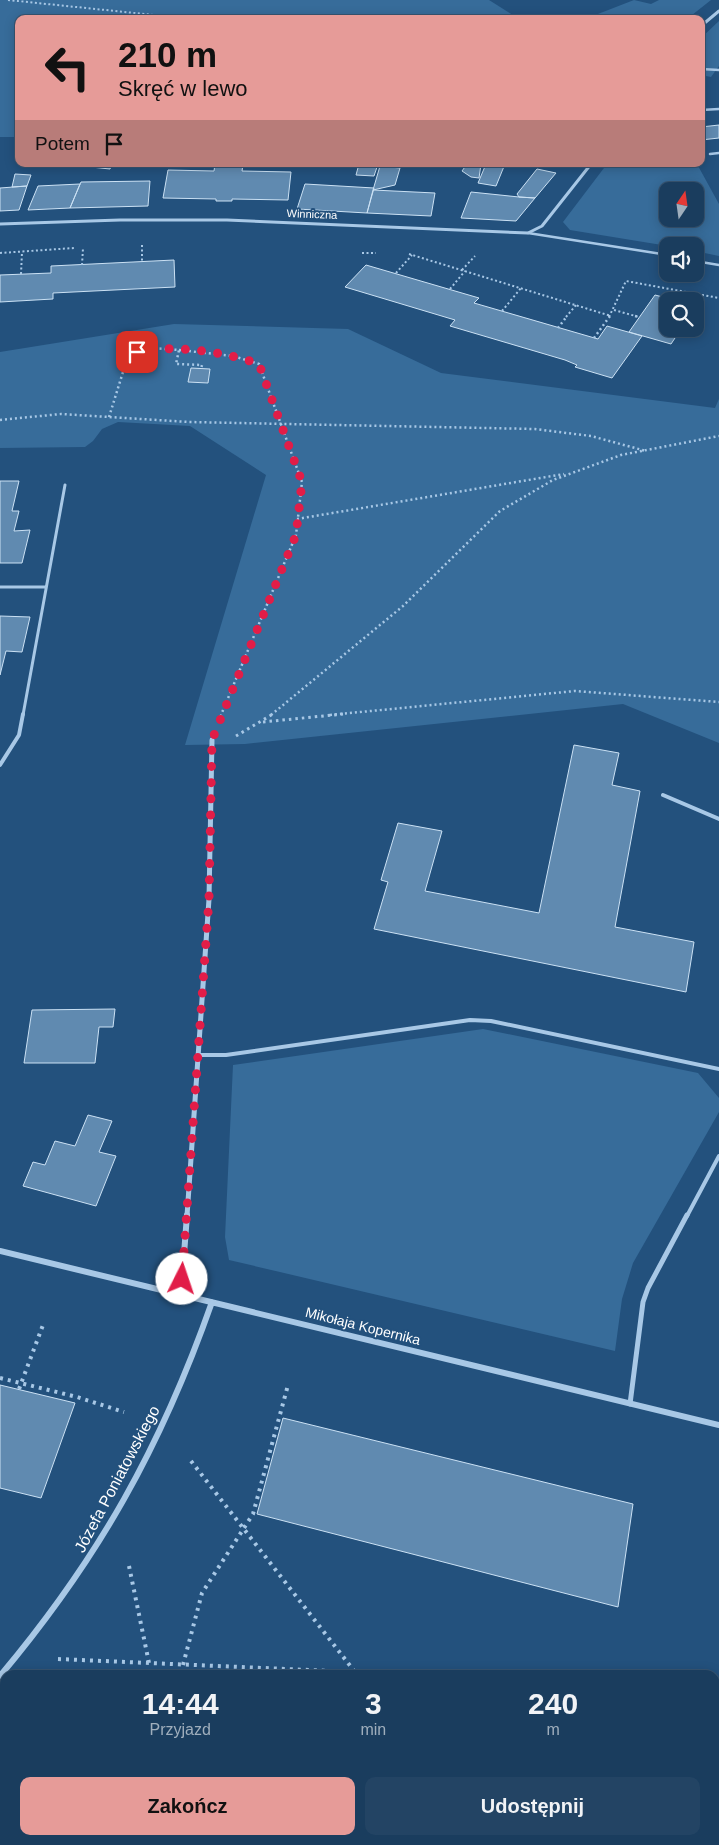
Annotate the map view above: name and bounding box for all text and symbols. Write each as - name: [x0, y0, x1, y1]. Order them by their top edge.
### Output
- icon: left: [35, 35, 100, 100]
- text: 210 m: [118, 35, 217, 74]
- text: Skręć w lewo: [118, 76, 248, 101]
- icon: arrive: [100, 130, 128, 158]
- text: Potem: [35, 133, 90, 154]
- north arrow: [659, 182, 704, 228]
- map controls: [659, 182, 704, 337]
- street label: Winniczna: [286, 207, 338, 221]
- button: sound: [659, 237, 704, 282]
- button: search: [659, 292, 704, 337]
- pin: [116, 331, 158, 373]
- icon: arrive: [123, 338, 151, 366]
- position arrow: [155, 1252, 207, 1304]
- street label: Mikołaja Kopernika: [304, 1304, 423, 1348]
- street label: Józefa Poniatowskiego: [71, 1403, 163, 1555]
- text: 14:44: [142, 1687, 219, 1720]
- text: 3: [365, 1687, 382, 1720]
- text: 240: [528, 1687, 578, 1720]
- text: Przyjazd: [150, 1721, 211, 1738]
- text: min: [360, 1721, 386, 1738]
- text: m: [546, 1721, 560, 1738]
- button: Zakończ: [20, 1777, 355, 1835]
- button: Udostępnij: [365, 1777, 700, 1835]

